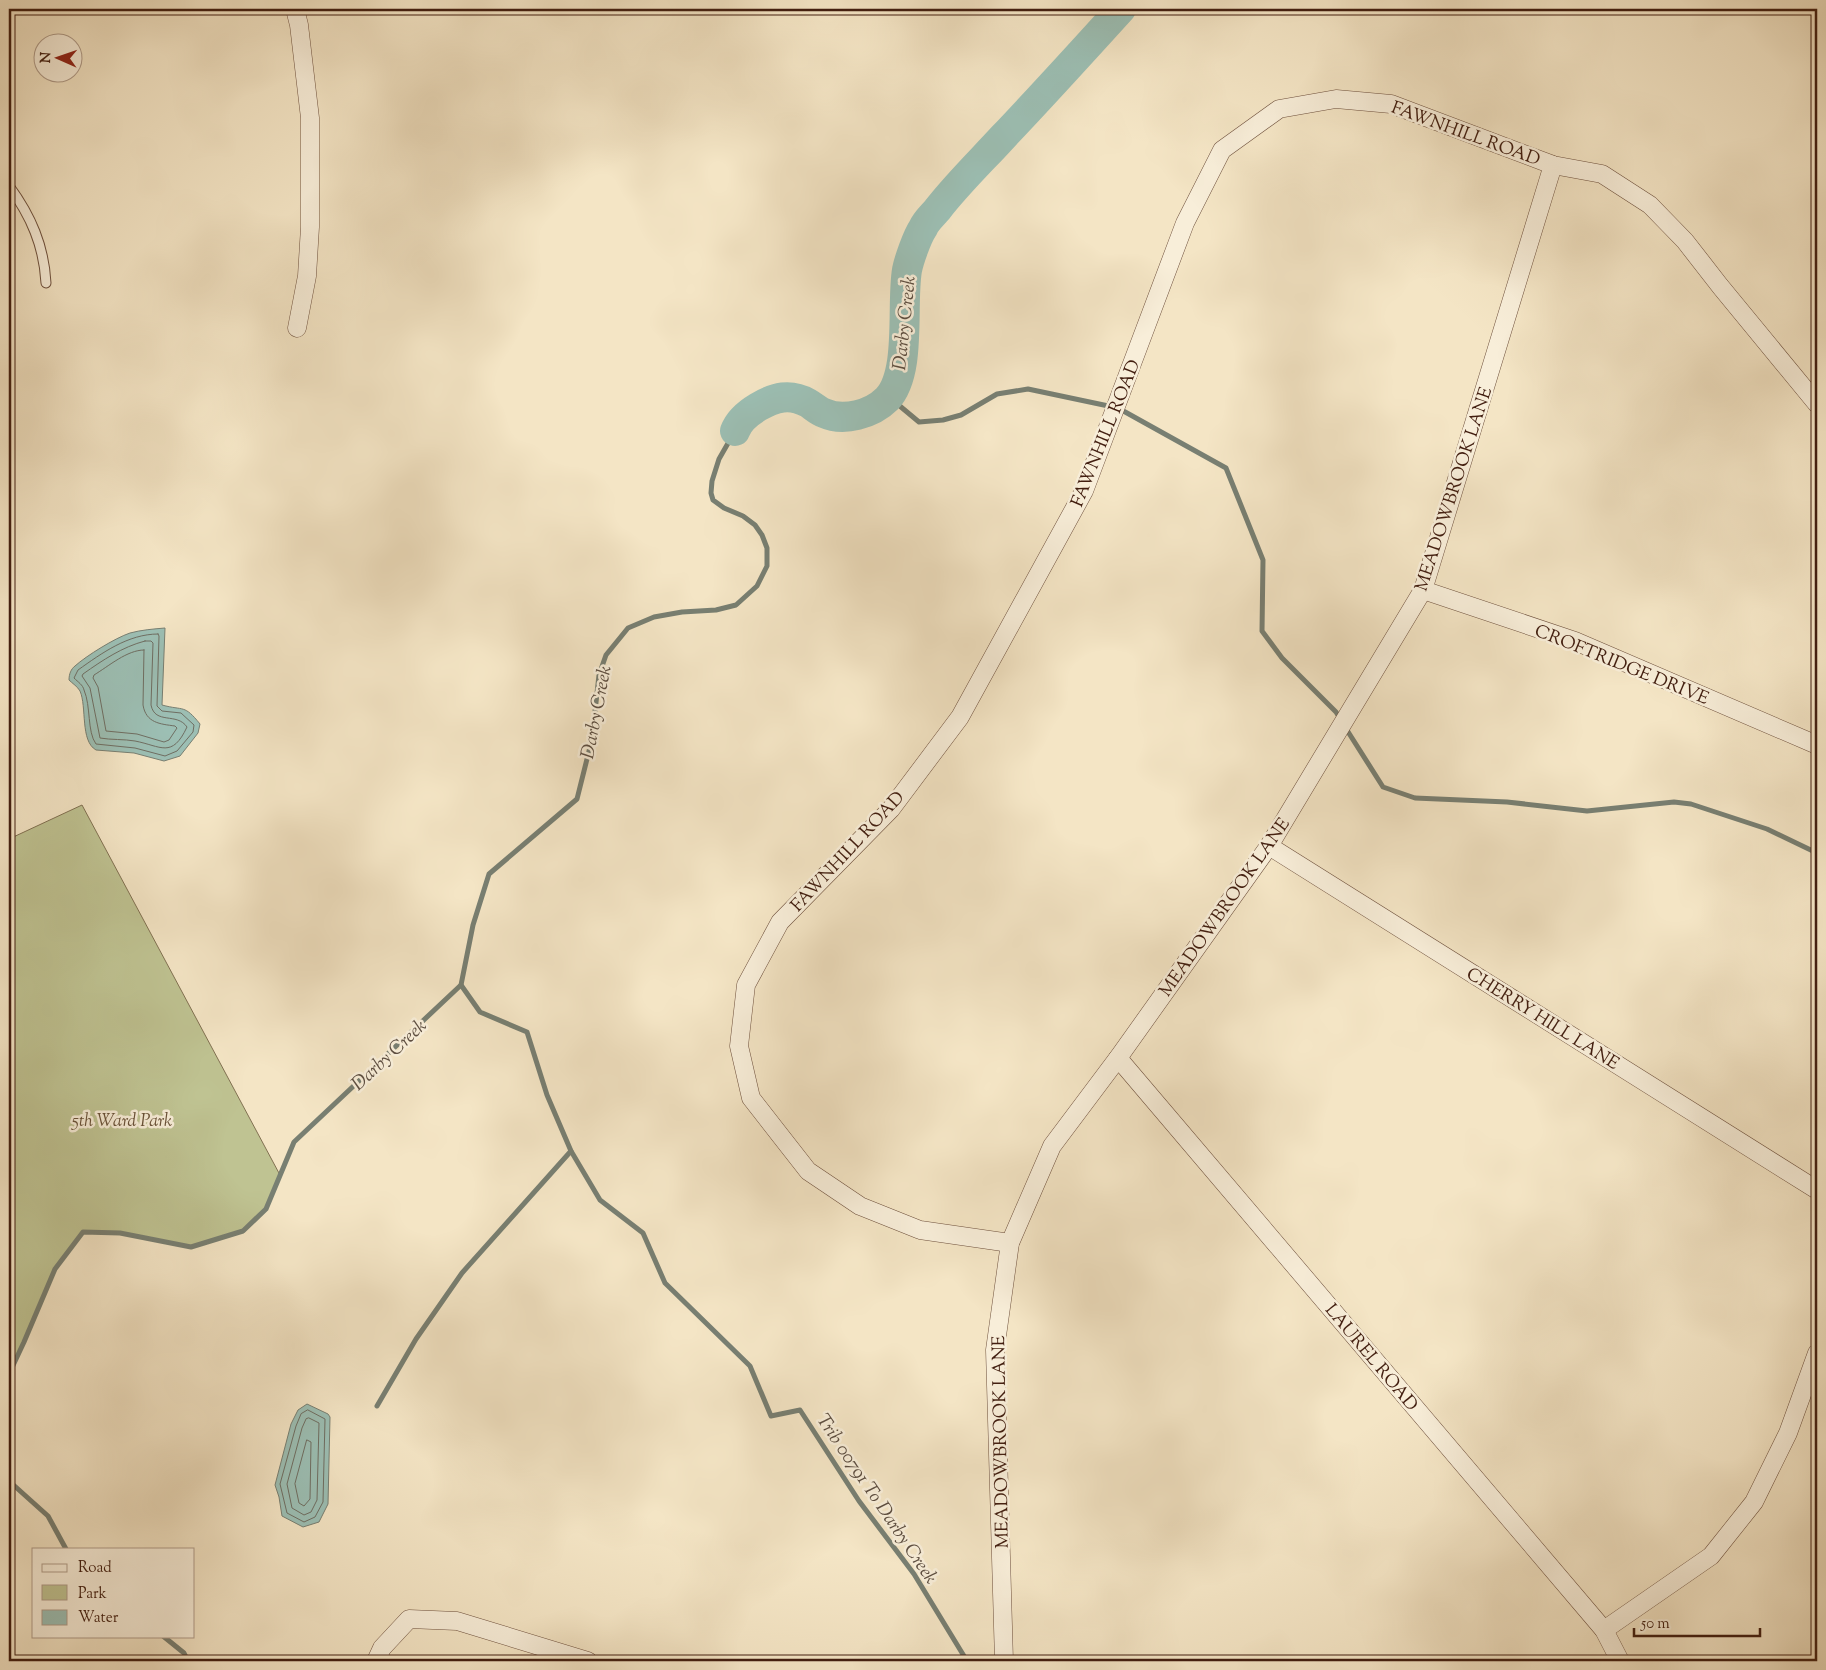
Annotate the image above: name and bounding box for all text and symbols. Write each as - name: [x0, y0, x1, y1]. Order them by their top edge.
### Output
- north arrow: [32, 32, 82, 82]
- text: N: [37, 52, 57, 64]
- street label: FAWNHILL ROAD: [1387, 96, 1543, 174]
- water label: Darby Creek: [887, 274, 924, 372]
- street label: FAWNHILL ROAD: [1065, 356, 1148, 511]
- street label: MEADOWBROOK LANE: [1410, 384, 1500, 595]
- street label: CROFTRIDGE DRIVE: [1530, 619, 1712, 713]
- water label: Darby Creek: [575, 663, 620, 761]
- street label: FAWNHILL ROAD: [785, 786, 911, 919]
- street label: MEADOWBROOK LANE: [1154, 813, 1298, 1003]
- street label: CHERRY HILL LANE: [1460, 962, 1624, 1077]
- water label: Darby Creek: [346, 1013, 434, 1098]
- park label: 5th Ward Park: [71, 1109, 172, 1135]
- street label: LAUREL ROAD: [1318, 1299, 1423, 1418]
- street label: MEADOWBROOK LANE: [987, 1335, 1017, 1549]
- water label: Trib 00791 To Darby Creek: [809, 1409, 943, 1590]
- legend: [32, 1548, 195, 1638]
- text: Road: [78, 1558, 112, 1579]
- text: Park: [78, 1584, 107, 1605]
- scale bar: [1634, 1605, 1760, 1637]
- text: Water: [78, 1608, 119, 1629]
- text: 50 m: [1640, 1614, 1670, 1635]

